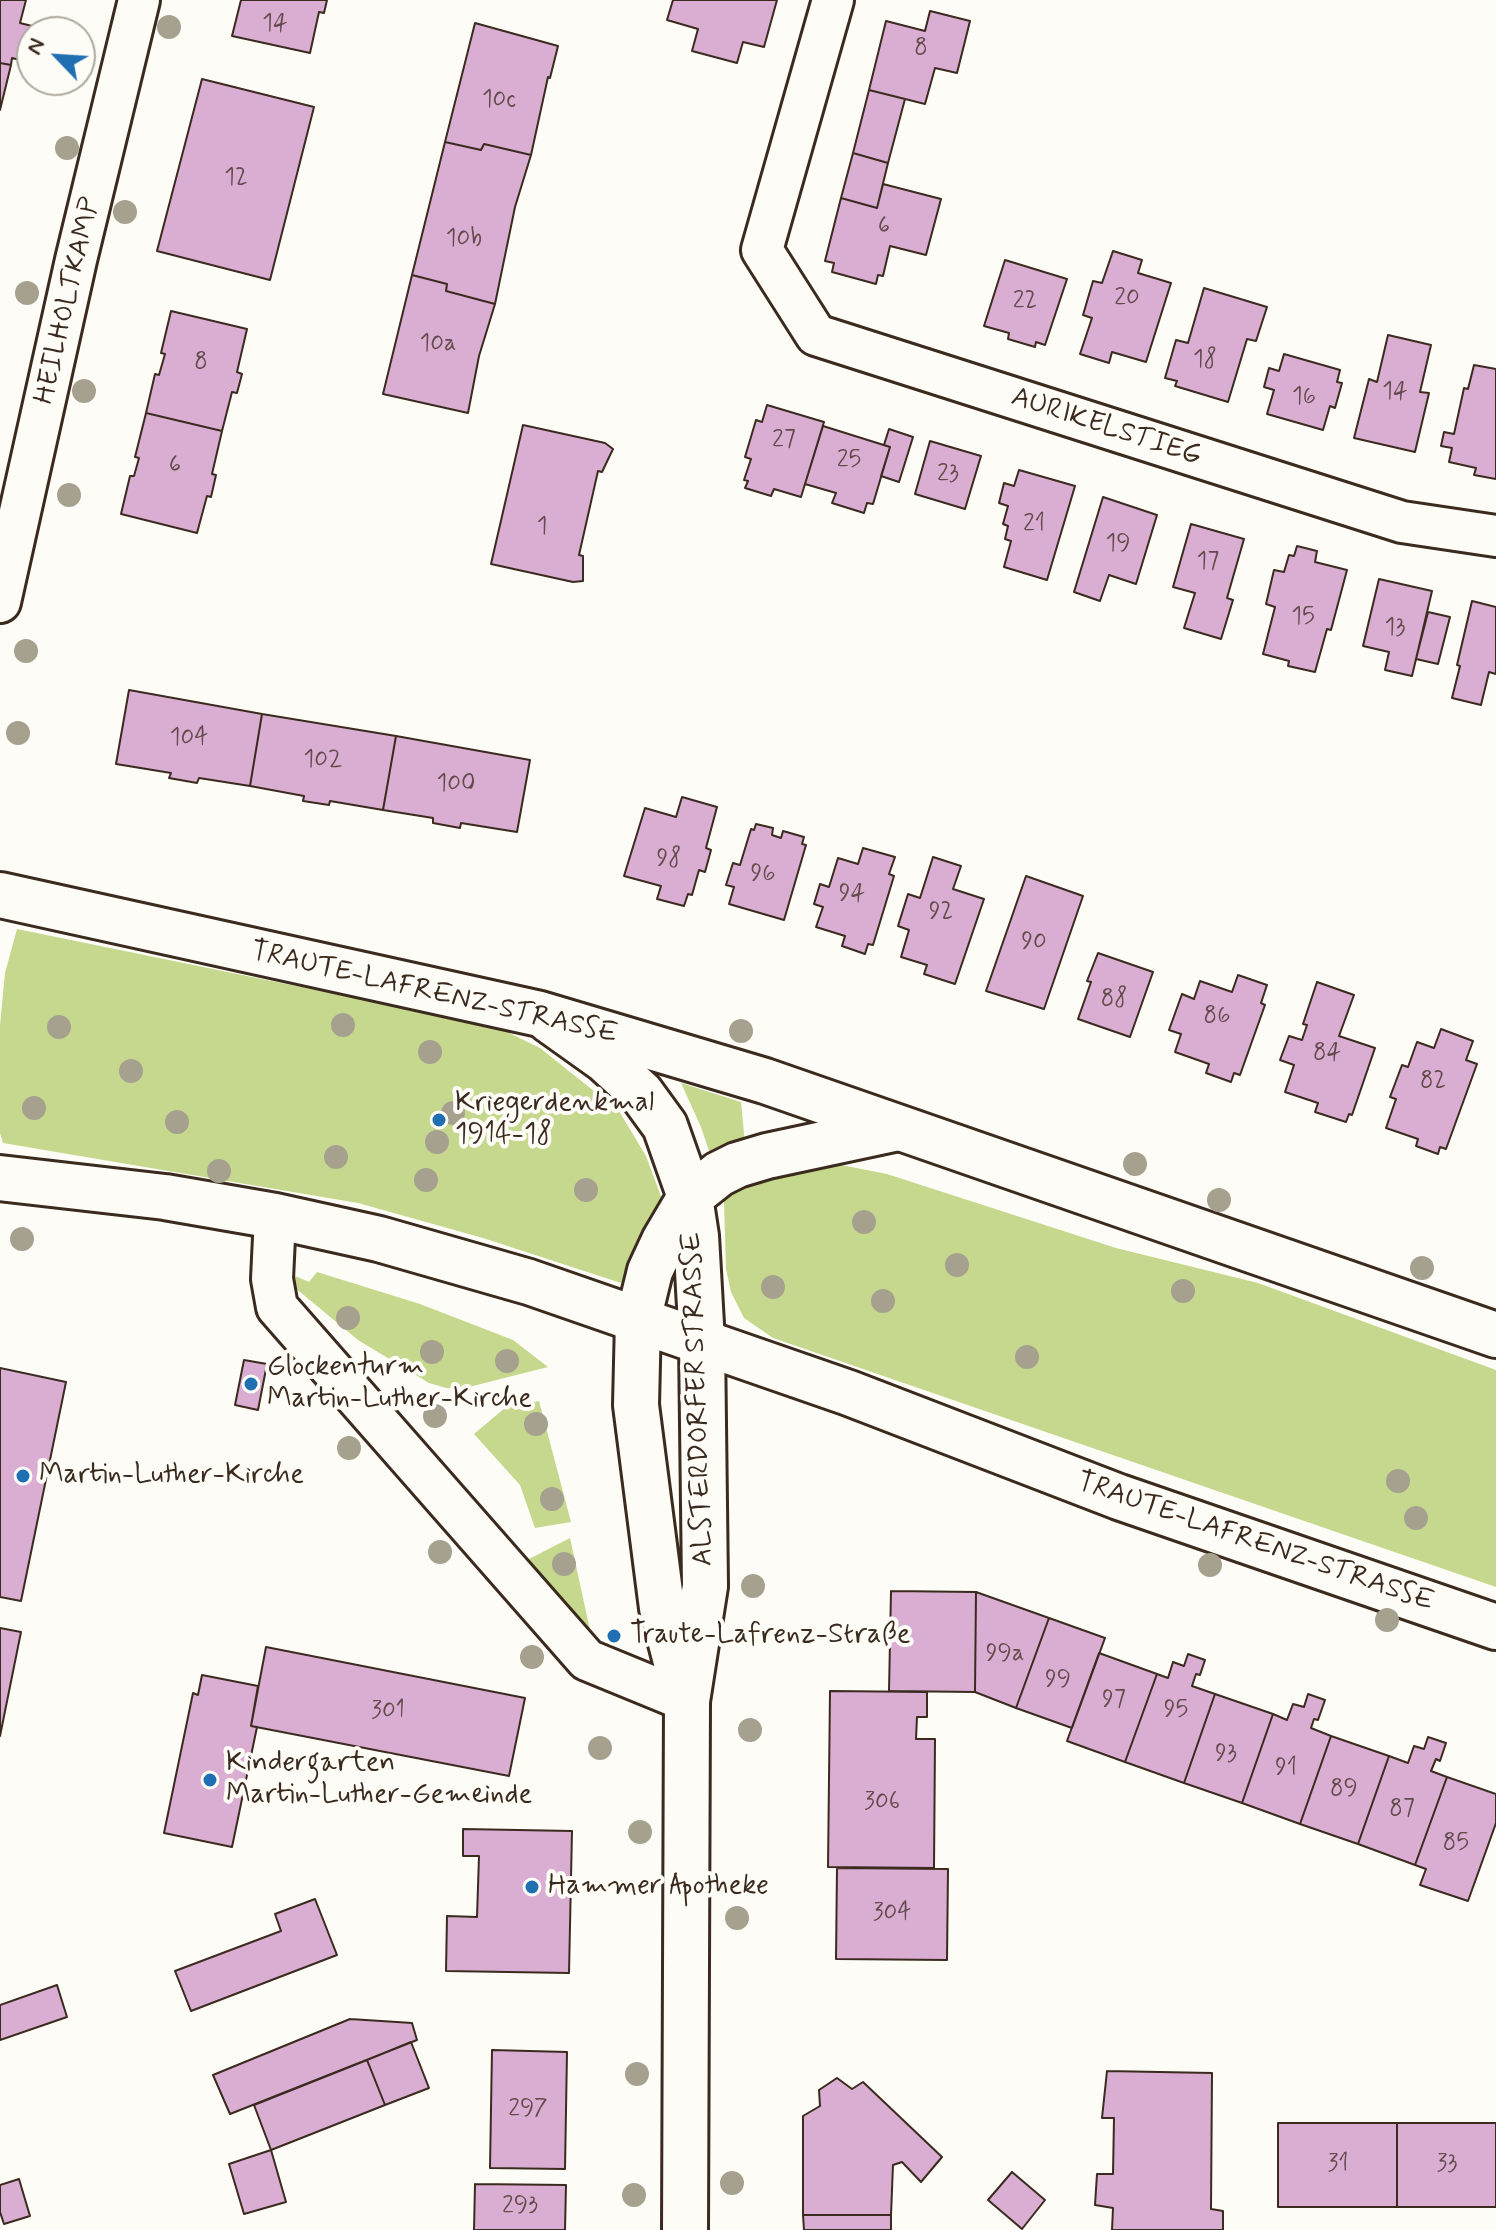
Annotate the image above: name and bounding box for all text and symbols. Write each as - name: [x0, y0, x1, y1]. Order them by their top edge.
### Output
- house number: 14: [262, 11, 288, 39]
- north arrow: [16, 16, 96, 96]
- text: N: [20, 34, 52, 59]
- house number: 8: [914, 35, 928, 63]
- house number: 10c: [482, 87, 516, 115]
- house number: 12: [224, 165, 248, 193]
- street label: HEILHOLTKAMP: [29, 194, 109, 408]
- house number: 6: [878, 213, 890, 241]
- house number: 10b: [446, 226, 482, 254]
- house number: 20: [1114, 285, 1140, 313]
- house number: 22: [1013, 288, 1037, 316]
- house number: 10a: [420, 331, 456, 359]
- house number: 18: [1193, 347, 1217, 375]
- house number: 8: [194, 349, 208, 377]
- house number: 14: [1382, 379, 1408, 407]
- street label: AURIKELSTIEG: [1007, 381, 1205, 475]
- house number: 16: [1292, 384, 1316, 412]
- house number: 27: [772, 427, 796, 455]
- house number: 25: [837, 447, 861, 475]
- house number: 6: [169, 452, 181, 480]
- house number: 23: [937, 461, 959, 489]
- house number: 21: [1023, 511, 1045, 539]
- house number: 1: [537, 514, 547, 542]
- house number: 19: [1105, 531, 1131, 559]
- house number: 17: [1197, 549, 1219, 577]
- house number: 15: [1291, 604, 1315, 632]
- house number: 13: [1385, 615, 1405, 643]
- house number: 104: [170, 725, 208, 753]
- house number: 102: [304, 747, 342, 775]
- house number: 100: [437, 771, 475, 799]
- house number: 98: [657, 846, 681, 874]
- house number: 96: [750, 861, 776, 889]
- house number: 94: [839, 881, 865, 909]
- house number: 92: [929, 899, 953, 927]
- house number: 90: [1021, 929, 1047, 957]
- street label: TRAUTE-LAFRENZ-STRASSE: [247, 935, 621, 1053]
- house number: 88: [1101, 986, 1127, 1014]
- house number: 86: [1204, 1003, 1230, 1031]
- house number: 84: [1313, 1040, 1341, 1068]
- house number: 82: [1420, 1068, 1446, 1096]
- place label: Kriegerdenkmal 1914-18: [455, 1087, 654, 1153]
- marker: Kriegerdenkmal 1914-18: [430, 1111, 448, 1129]
- street label: ALSTERDORFER STRASSE: [676, 1231, 722, 1567]
- place label: Glockenturm Martin-Luther-Kirche: [267, 1351, 532, 1417]
- marker: Glockenturm Martin-Luther-Kirche: [242, 1375, 260, 1393]
- place label: Martin-Luther-Kirche: [39, 1459, 304, 1493]
- street label: TRAUTE-LAFRENZ-STRASSE: [1072, 1466, 1438, 1620]
- marker: Martin-Luther-Kirche: [14, 1467, 32, 1485]
- place label: Traute-Lafrenz-Straße: [630, 1619, 911, 1653]
- marker: Traute-Lafrenz-Straße: [605, 1627, 623, 1645]
- house number: 99a: [986, 1641, 1024, 1669]
- house number: 99: [1045, 1667, 1071, 1695]
- house number: 97: [1102, 1687, 1126, 1715]
- house number: 95: [1164, 1697, 1188, 1725]
- house number: 301: [371, 1698, 405, 1726]
- house number: 93: [1215, 1741, 1237, 1769]
- place label: Kindergarten Martin-Luther-Gemeinde: [226, 1747, 532, 1813]
- house number: 91: [1275, 1755, 1297, 1783]
- marker: Kindergarten Martin-Luther-Gemeinde: [201, 1771, 219, 1789]
- house number: 89: [1330, 1776, 1358, 1804]
- house number: 306: [864, 1789, 900, 1817]
- house number: 87: [1389, 1796, 1415, 1824]
- house number: 85: [1443, 1830, 1469, 1858]
- place label: Hammer Apotheke: [548, 1870, 769, 1904]
- marker: Hammer Apotheke: [523, 1878, 541, 1896]
- house number: 304: [873, 1900, 911, 1928]
- house number: 297: [508, 2096, 548, 2124]
- house number: 31: [1327, 2151, 1349, 2179]
- house number: 33: [1437, 2151, 1457, 2179]
- house number: 293: [502, 2193, 538, 2221]

